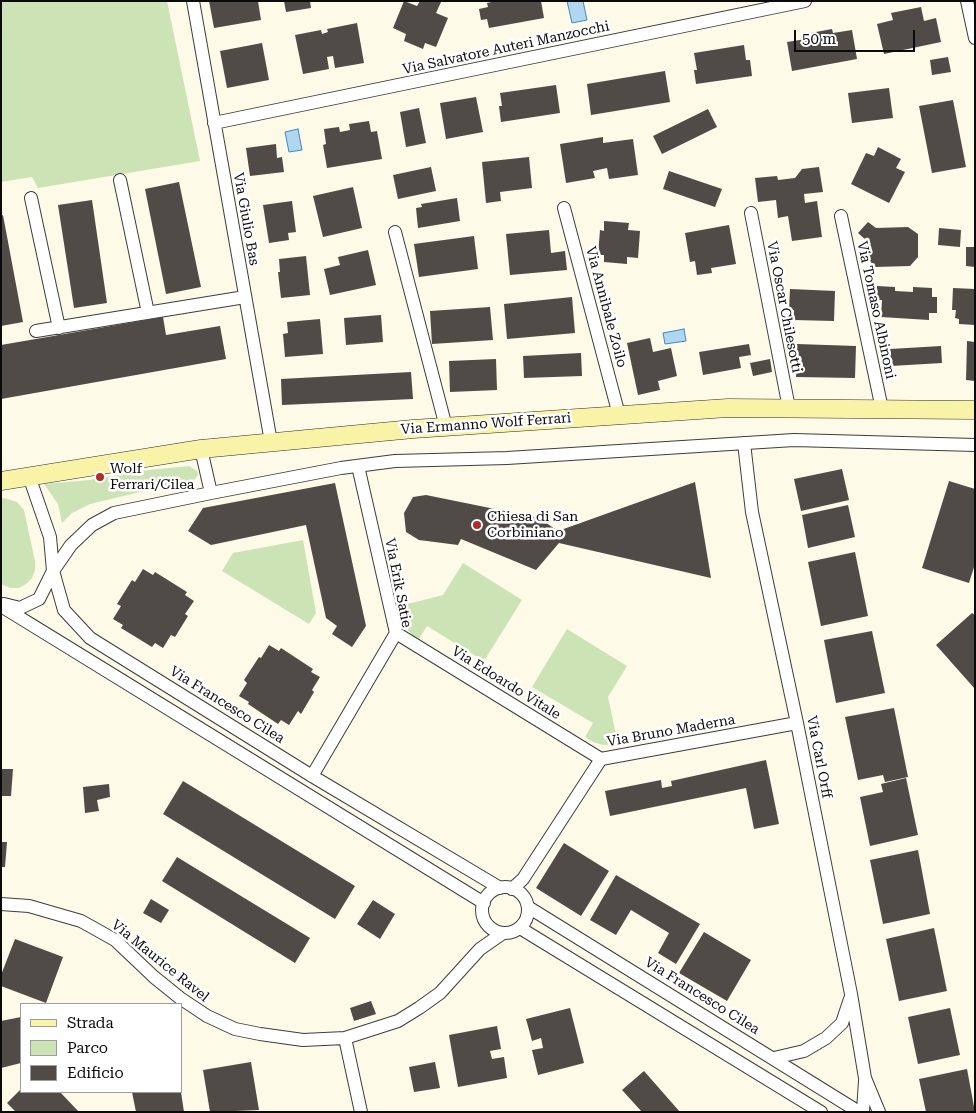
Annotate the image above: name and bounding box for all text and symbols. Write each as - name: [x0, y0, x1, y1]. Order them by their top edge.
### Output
- street label: Via Salvatore Auteri Manzocchi: [401, 18, 611, 78]
- scale bar: [796, 20, 917, 52]
- text: 50 m: [802, 30, 836, 48]
- street label: Via Giulio Bas: [230, 171, 262, 267]
- street label: Via Oscar Chilesotti: [763, 240, 805, 374]
- street label: Via Tomaso Albinoni: [853, 240, 899, 380]
- street label: Via Annibale Zoilo: [582, 245, 630, 369]
- street label: Via Ermanno Wolf Ferrari: [400, 410, 572, 438]
- place label: Wolf Ferrari/Cilea: [110, 461, 194, 494]
- marker: Wolf Ferrari/Cilea: [94, 471, 106, 483]
- place label: Chiesa di San Corbiniano: [487, 509, 578, 542]
- marker: Chiesa di San Corbiniano: [471, 519, 483, 531]
- street label: Via Erik Satie: [381, 537, 415, 629]
- street label: Via Edoardo Vitale: [448, 643, 564, 723]
- street label: Via Francesco Cilea: [167, 663, 287, 747]
- street label: Via Bruno Maderna: [605, 711, 737, 751]
- street label: Via Carl Orff: [803, 714, 835, 800]
- street label: Via Maurice Ravel: [108, 917, 212, 1005]
- street label: Via Francesco Cilea: [642, 954, 762, 1038]
- legend: [20, 1003, 182, 1093]
- text: Strada: [67, 1014, 114, 1032]
- text: Parco: [67, 1039, 108, 1057]
- text: Edificio: [67, 1064, 124, 1082]

